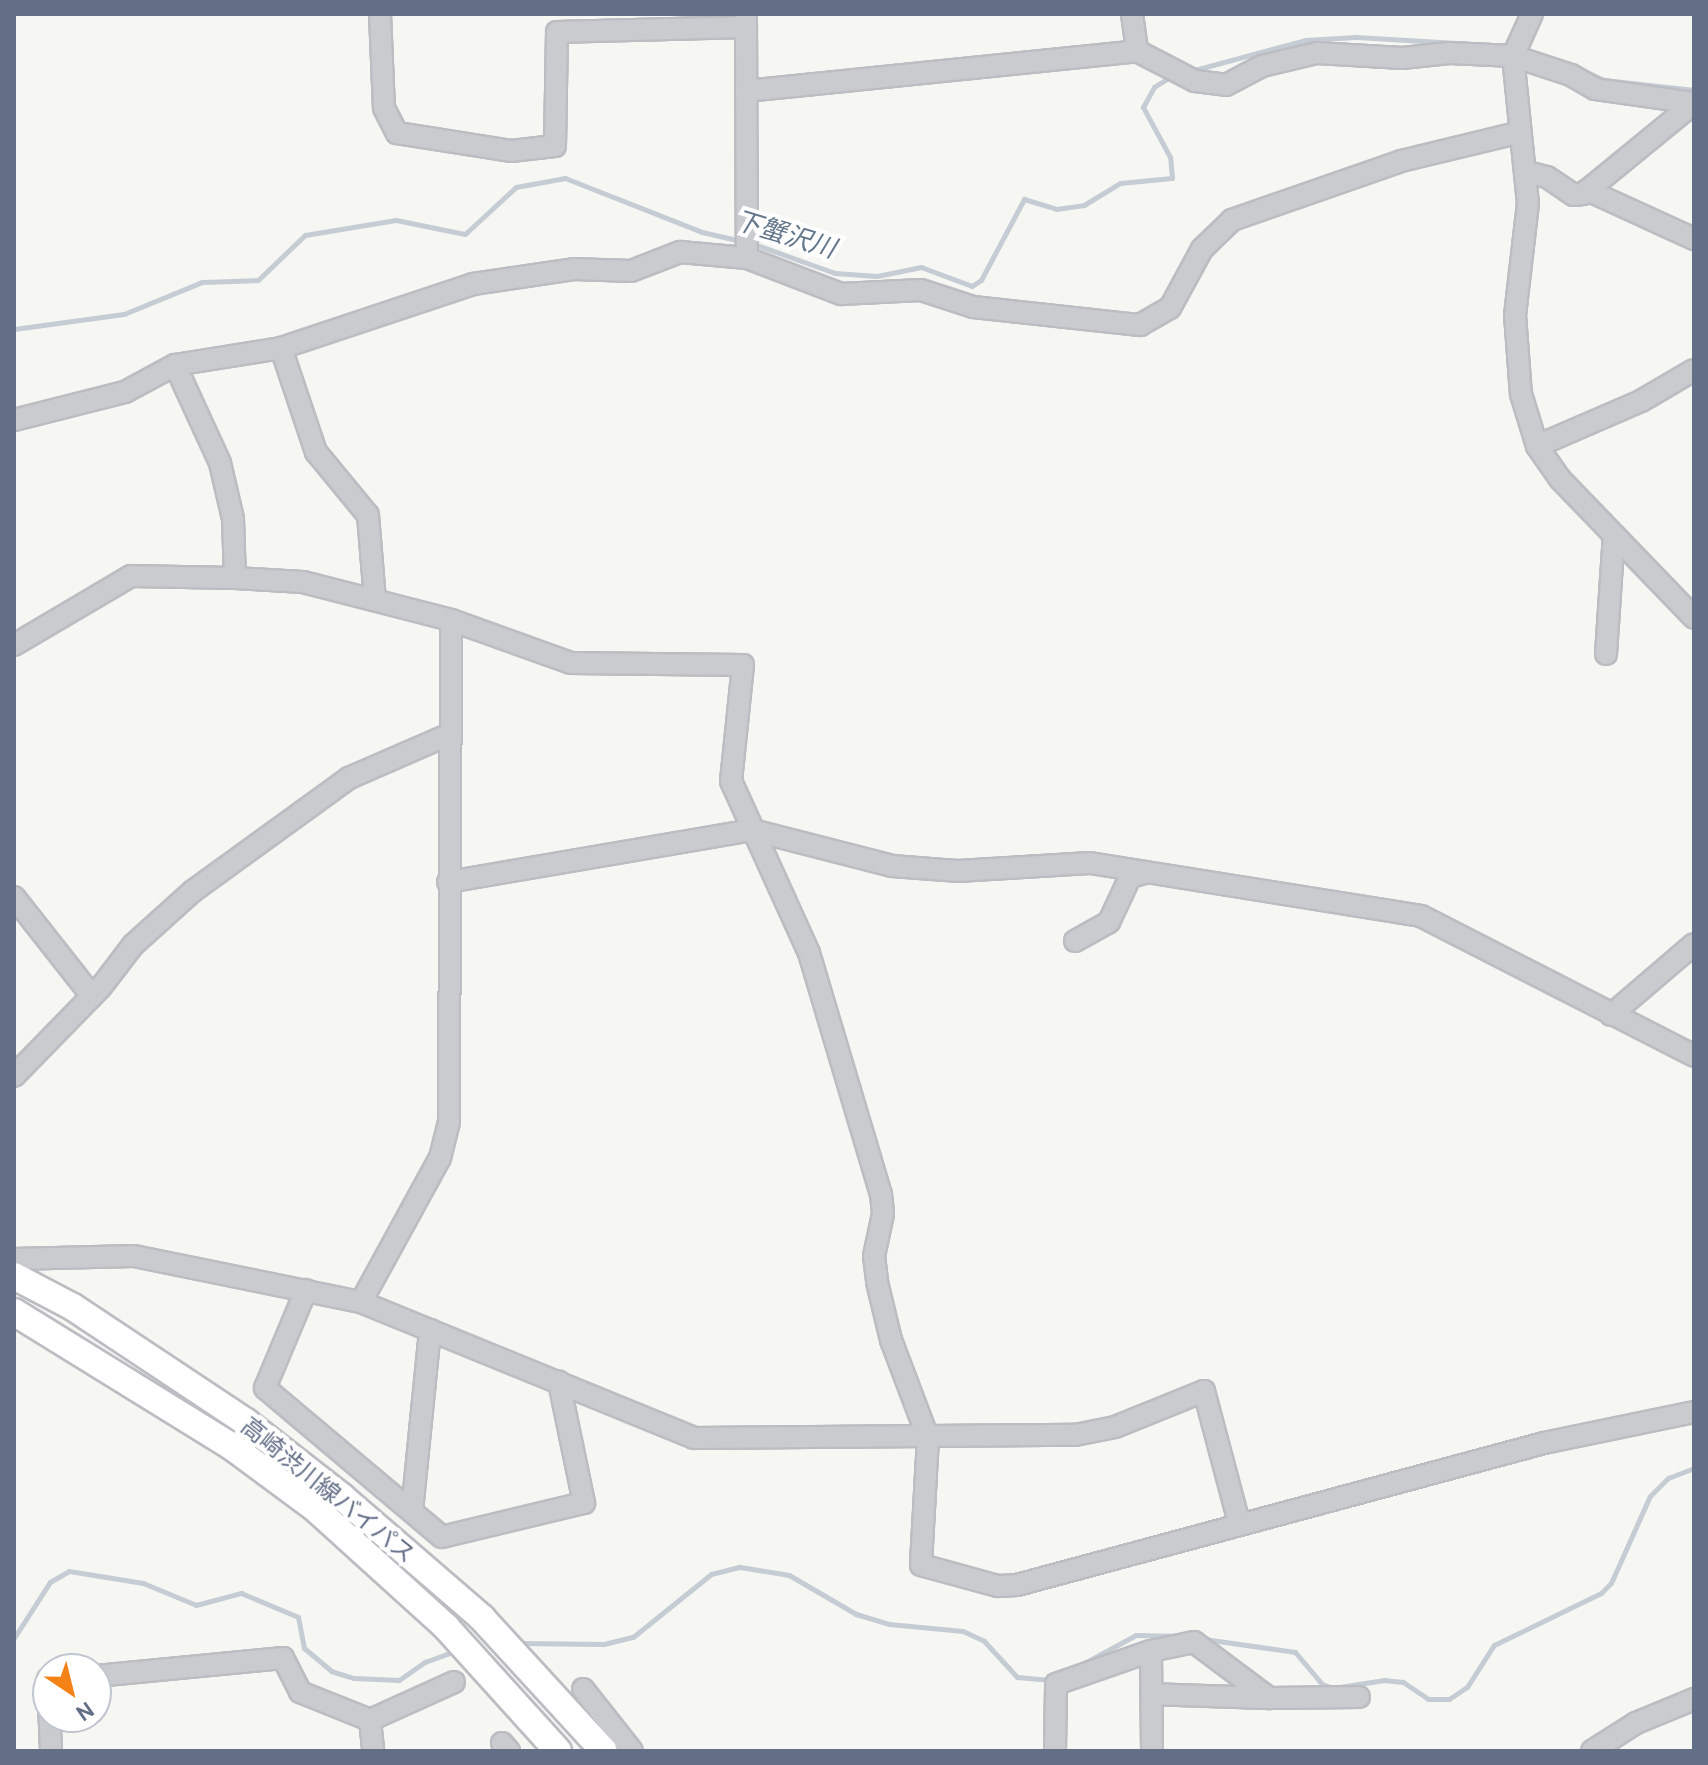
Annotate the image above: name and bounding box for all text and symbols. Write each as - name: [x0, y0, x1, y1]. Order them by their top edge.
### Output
- water label: 下蟹沢川: [731, 205, 839, 265]
- street label: 高崎渋川線バイパス: [235, 1411, 421, 1569]
- north arrow: [32, 1653, 112, 1733]
- text: N: [71, 1696, 99, 1727]

